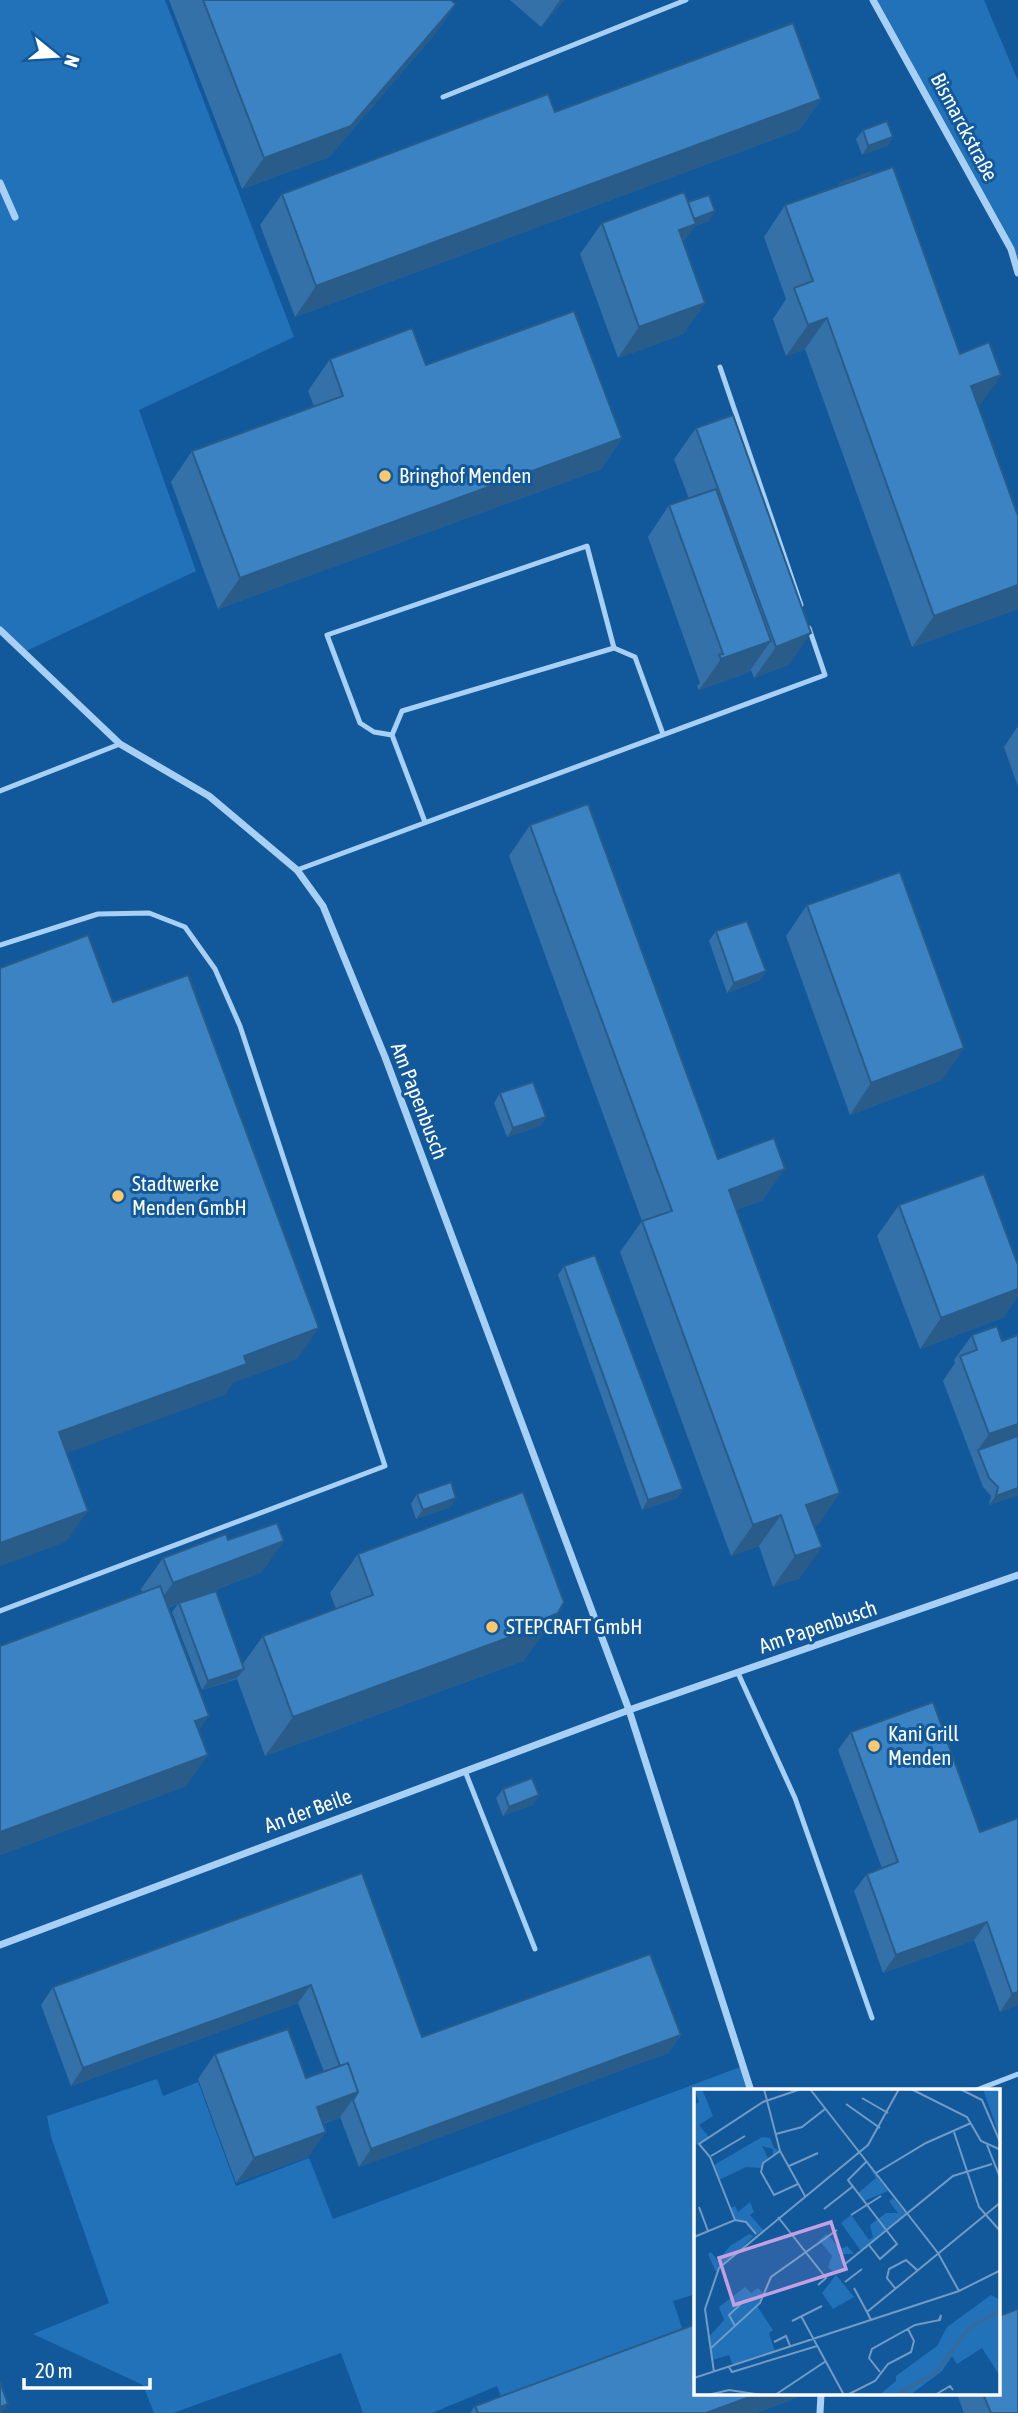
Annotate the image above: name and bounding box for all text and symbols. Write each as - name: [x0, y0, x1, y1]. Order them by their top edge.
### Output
- north arrow: [21, 21, 91, 91]
- text: N: [60, 53, 84, 70]
- street label: Bismarckstraße: [926, 68, 1003, 185]
- place label: Bringhof Menden: [399, 463, 531, 487]
- marker: Bringhof Menden: [377, 468, 393, 484]
- street label: Am Papenbusch: [387, 1039, 453, 1162]
- place label: Stadtwerke Menden GmbH: [132, 1171, 247, 1219]
- marker: Stadtwerke Menden GmbH: [110, 1188, 126, 1204]
- street label: Am Papenbusch: [756, 1595, 880, 1657]
- place label: STEPCRAFT GmbH: [506, 1614, 642, 1638]
- marker: STEPCRAFT GmbH: [484, 1619, 500, 1635]
- place label: Kani Grill Menden: [888, 1721, 959, 1769]
- marker: Kani Grill Menden: [866, 1738, 882, 1754]
- street label: An der Beile: [261, 1783, 355, 1837]
- inset map: [694, 2089, 1000, 2396]
- scale bar: [24, 2346, 150, 2390]
- text: 20 m: [35, 2358, 73, 2382]

